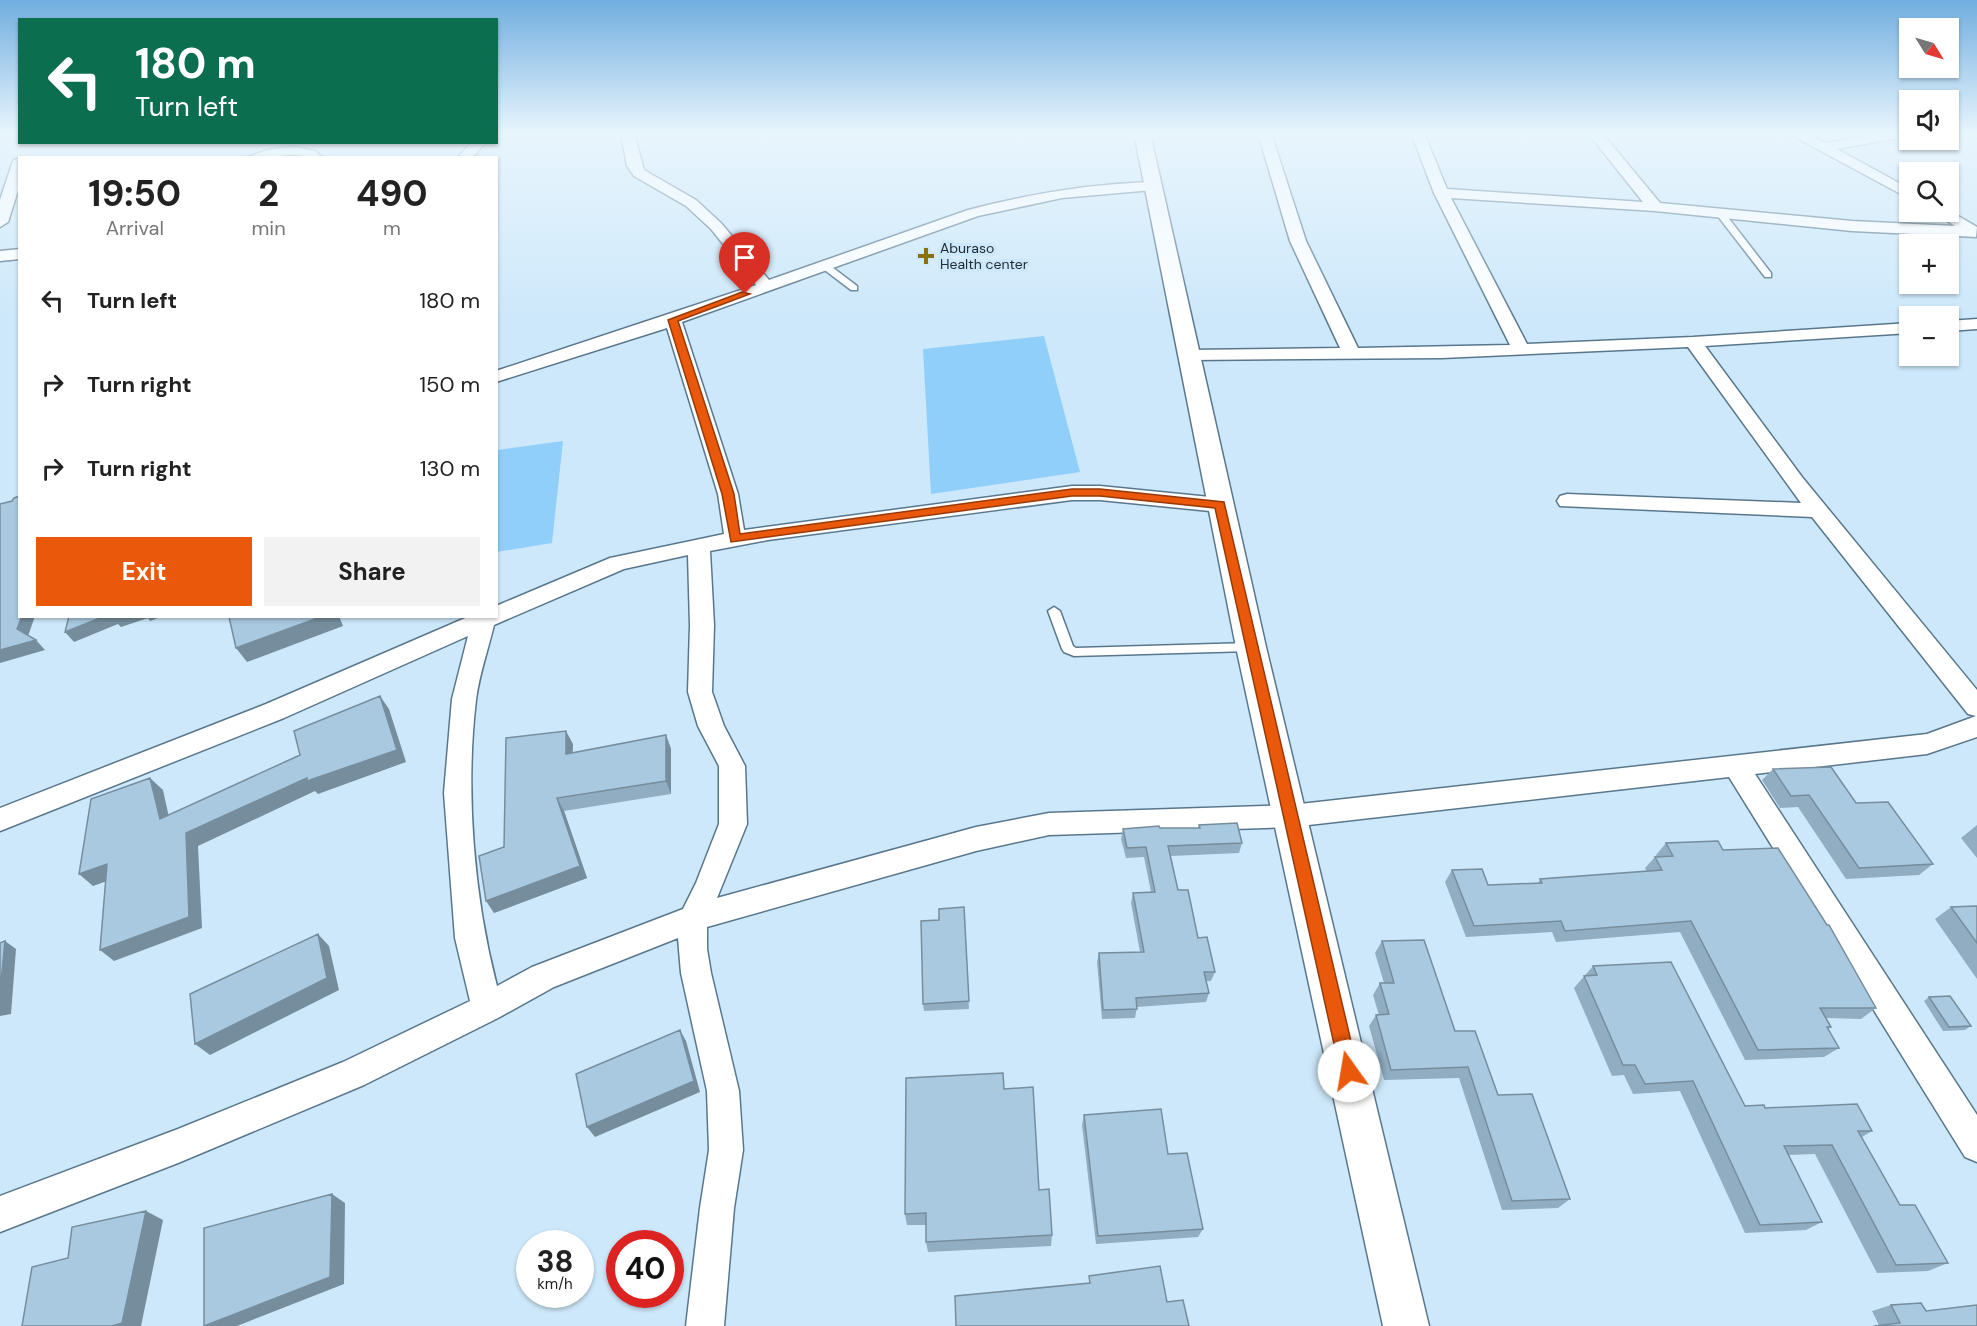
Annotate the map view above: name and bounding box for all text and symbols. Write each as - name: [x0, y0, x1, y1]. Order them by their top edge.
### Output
- north arrow: [1899, 18, 1959, 78]
- map controls: [1899, 18, 1959, 366]
- text: 180 m: [135, 36, 256, 91]
- icon: left: [36, 42, 114, 120]
- text: Turn left: [135, 89, 238, 124]
- button: sound: [1899, 90, 1959, 150]
- button: search: [1899, 162, 1959, 222]
- text: 19:50: [88, 170, 181, 217]
- text: 2: [258, 170, 279, 217]
- text: 490: [356, 170, 428, 217]
- text: Arrival: [106, 215, 164, 241]
- text: min: [252, 215, 286, 241]
- text: m: [383, 215, 401, 241]
- pin: [719, 232, 770, 294]
- button: +: [1899, 234, 1959, 294]
- place label: Aburaso Health center: [940, 239, 1028, 273]
- icon: arrive: [728, 241, 761, 274]
- marker: Aburaso Health center: [917, 247, 935, 265]
- icon: left: [36, 284, 69, 317]
- text: Turn left: [87, 286, 177, 315]
- text: 180 m: [419, 286, 480, 315]
- button: −: [1899, 306, 1959, 366]
- icon: right: [36, 368, 69, 401]
- text: Turn right: [87, 370, 192, 399]
- text: 150 m: [419, 370, 480, 399]
- icon: right: [36, 452, 69, 485]
- text: Turn right: [87, 454, 192, 483]
- text: 130 m: [420, 454, 480, 483]
- button: Exit: [36, 537, 252, 606]
- button: Share: [264, 537, 480, 606]
- position arrow: [1317, 1039, 1381, 1103]
- speed limit sign: 40: [606, 1230, 684, 1308]
- text: 38: [536, 1242, 574, 1281]
- text: km/h: [537, 1274, 573, 1294]

